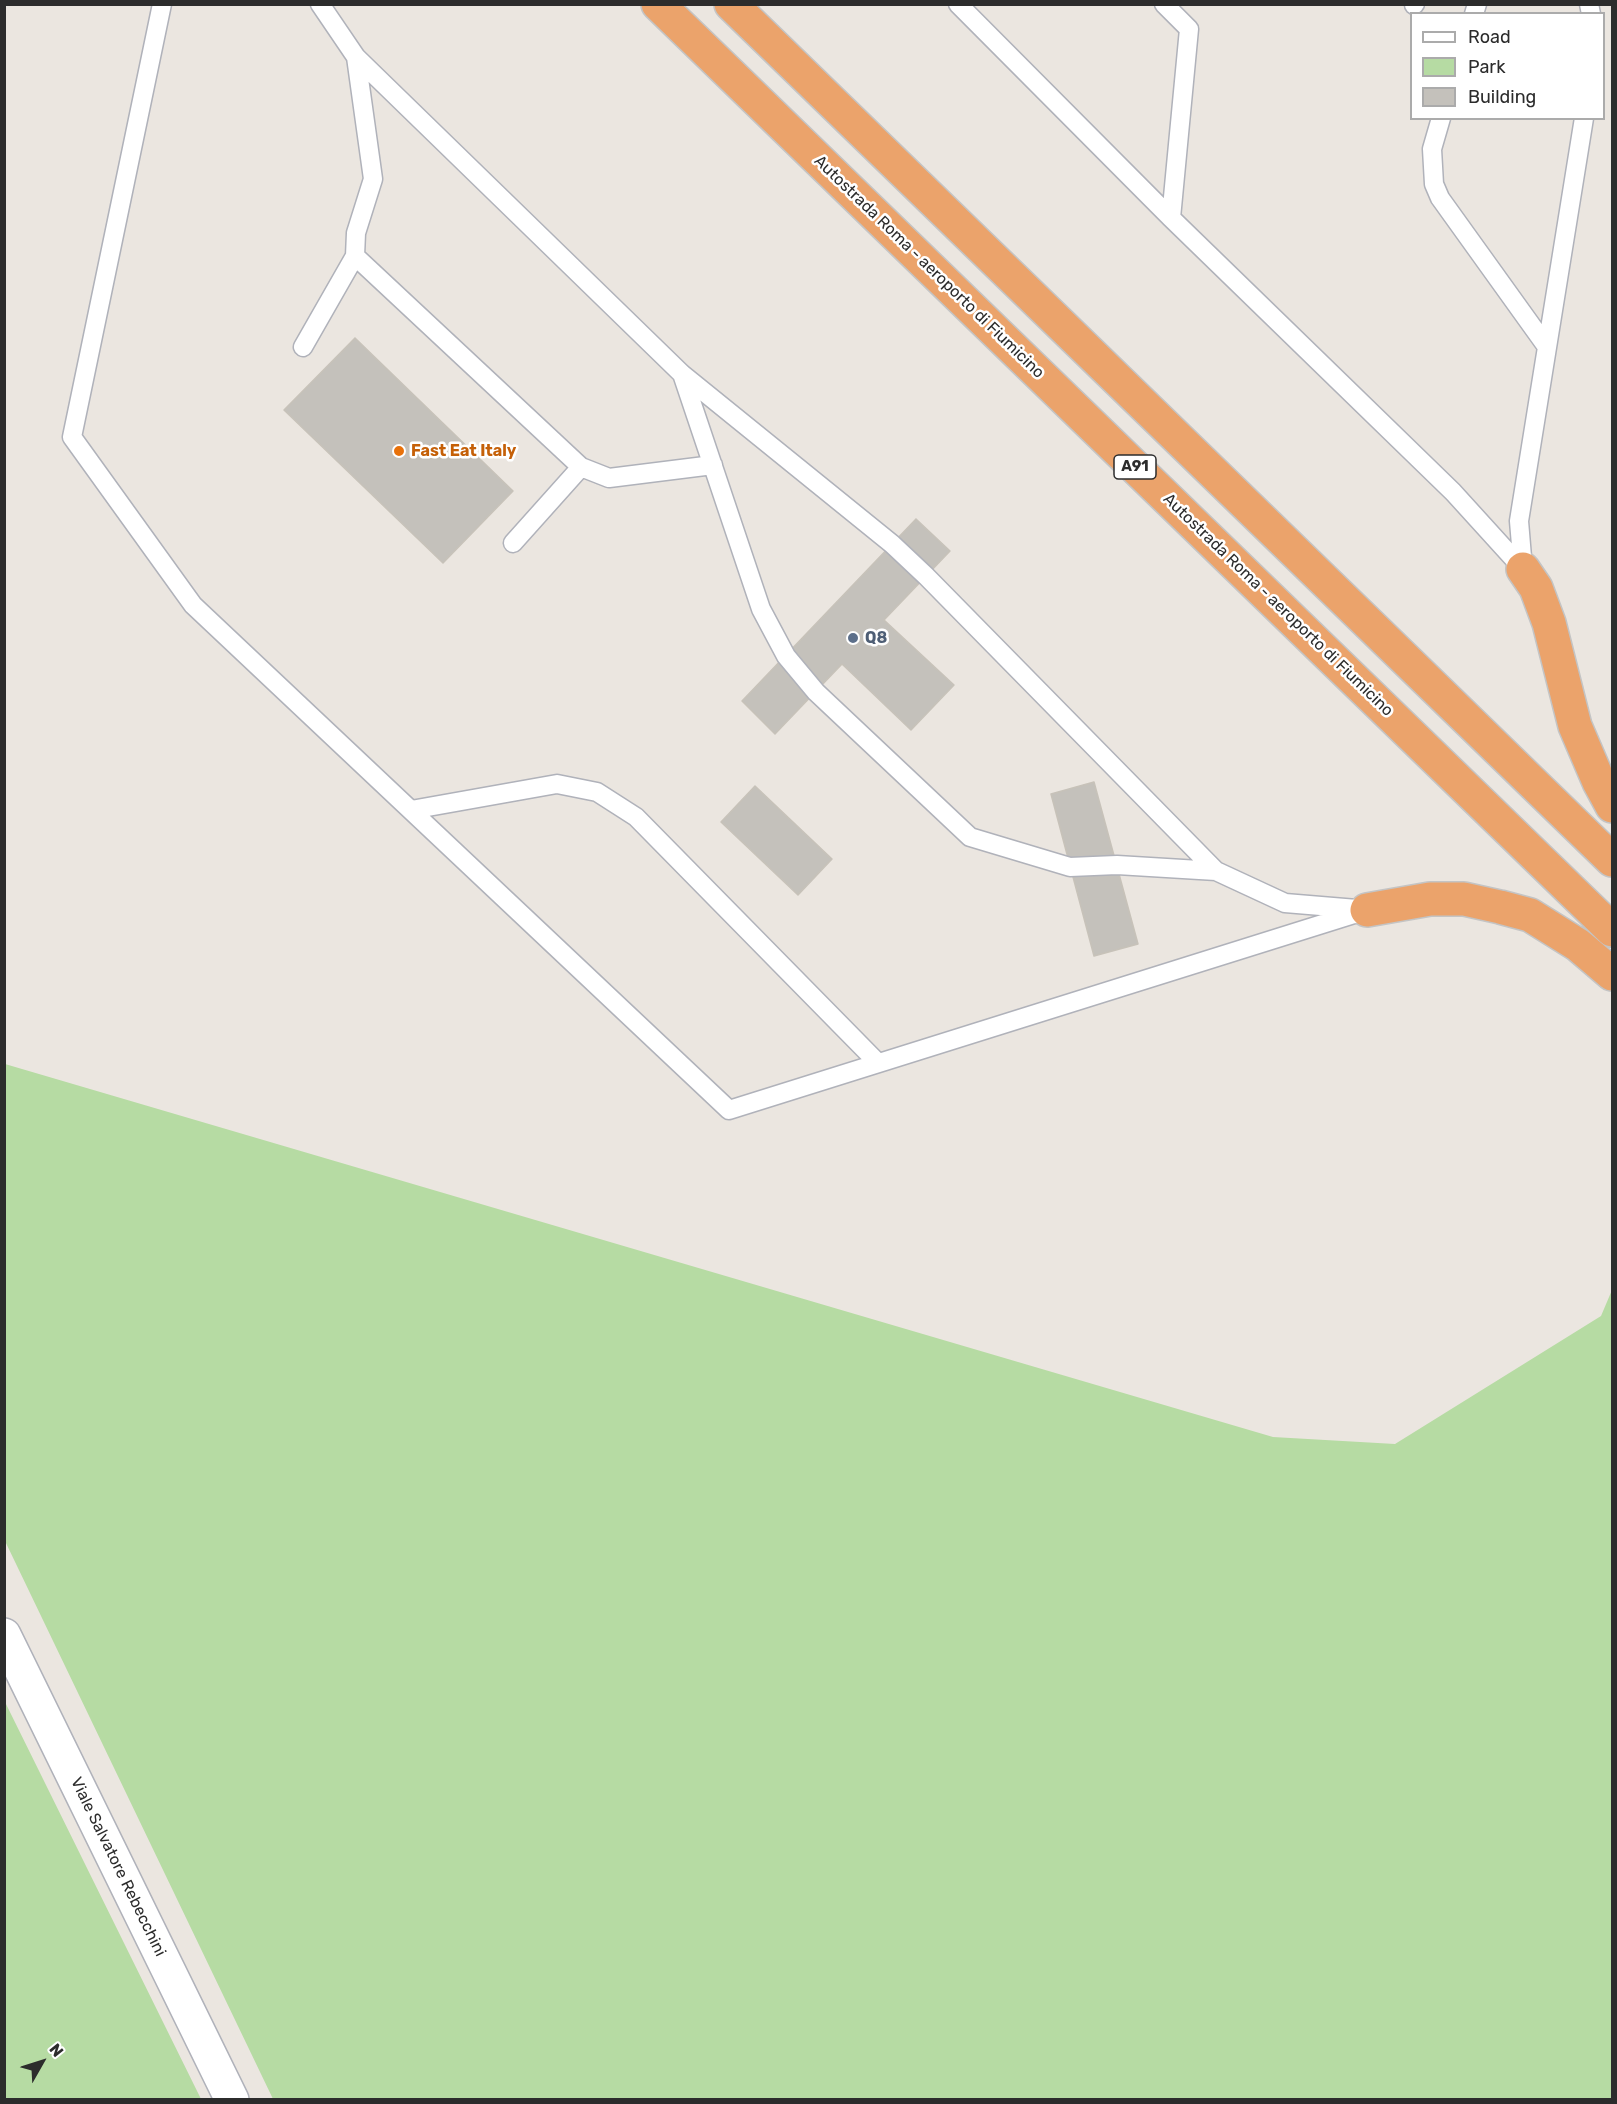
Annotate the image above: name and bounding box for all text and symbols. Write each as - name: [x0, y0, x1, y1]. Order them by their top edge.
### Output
- legend: [1410, 12, 1605, 120]
- text: Road: [1468, 26, 1511, 48]
- text: Park: [1468, 56, 1505, 78]
- text: Building: [1468, 86, 1536, 108]
- street label: Autostrada Roma - aeroporto di Fiumicino: [810, 152, 1048, 382]
- place label: Fast Eat Italy: [411, 441, 516, 461]
- marker: Fast Eat Italy: [392, 444, 406, 458]
- road number: A91: [1114, 455, 1156, 479]
- street label: Autostrada Roma - aeroporto di Fiumicino: [1159, 490, 1397, 720]
- place label: Q8: [865, 628, 887, 648]
- marker: Q8: [846, 631, 860, 645]
- street label: Viale Salvatore Rebecchini: [66, 1774, 170, 1960]
- north arrow: [12, 2032, 72, 2092]
- text: N: [45, 2040, 67, 2061]

